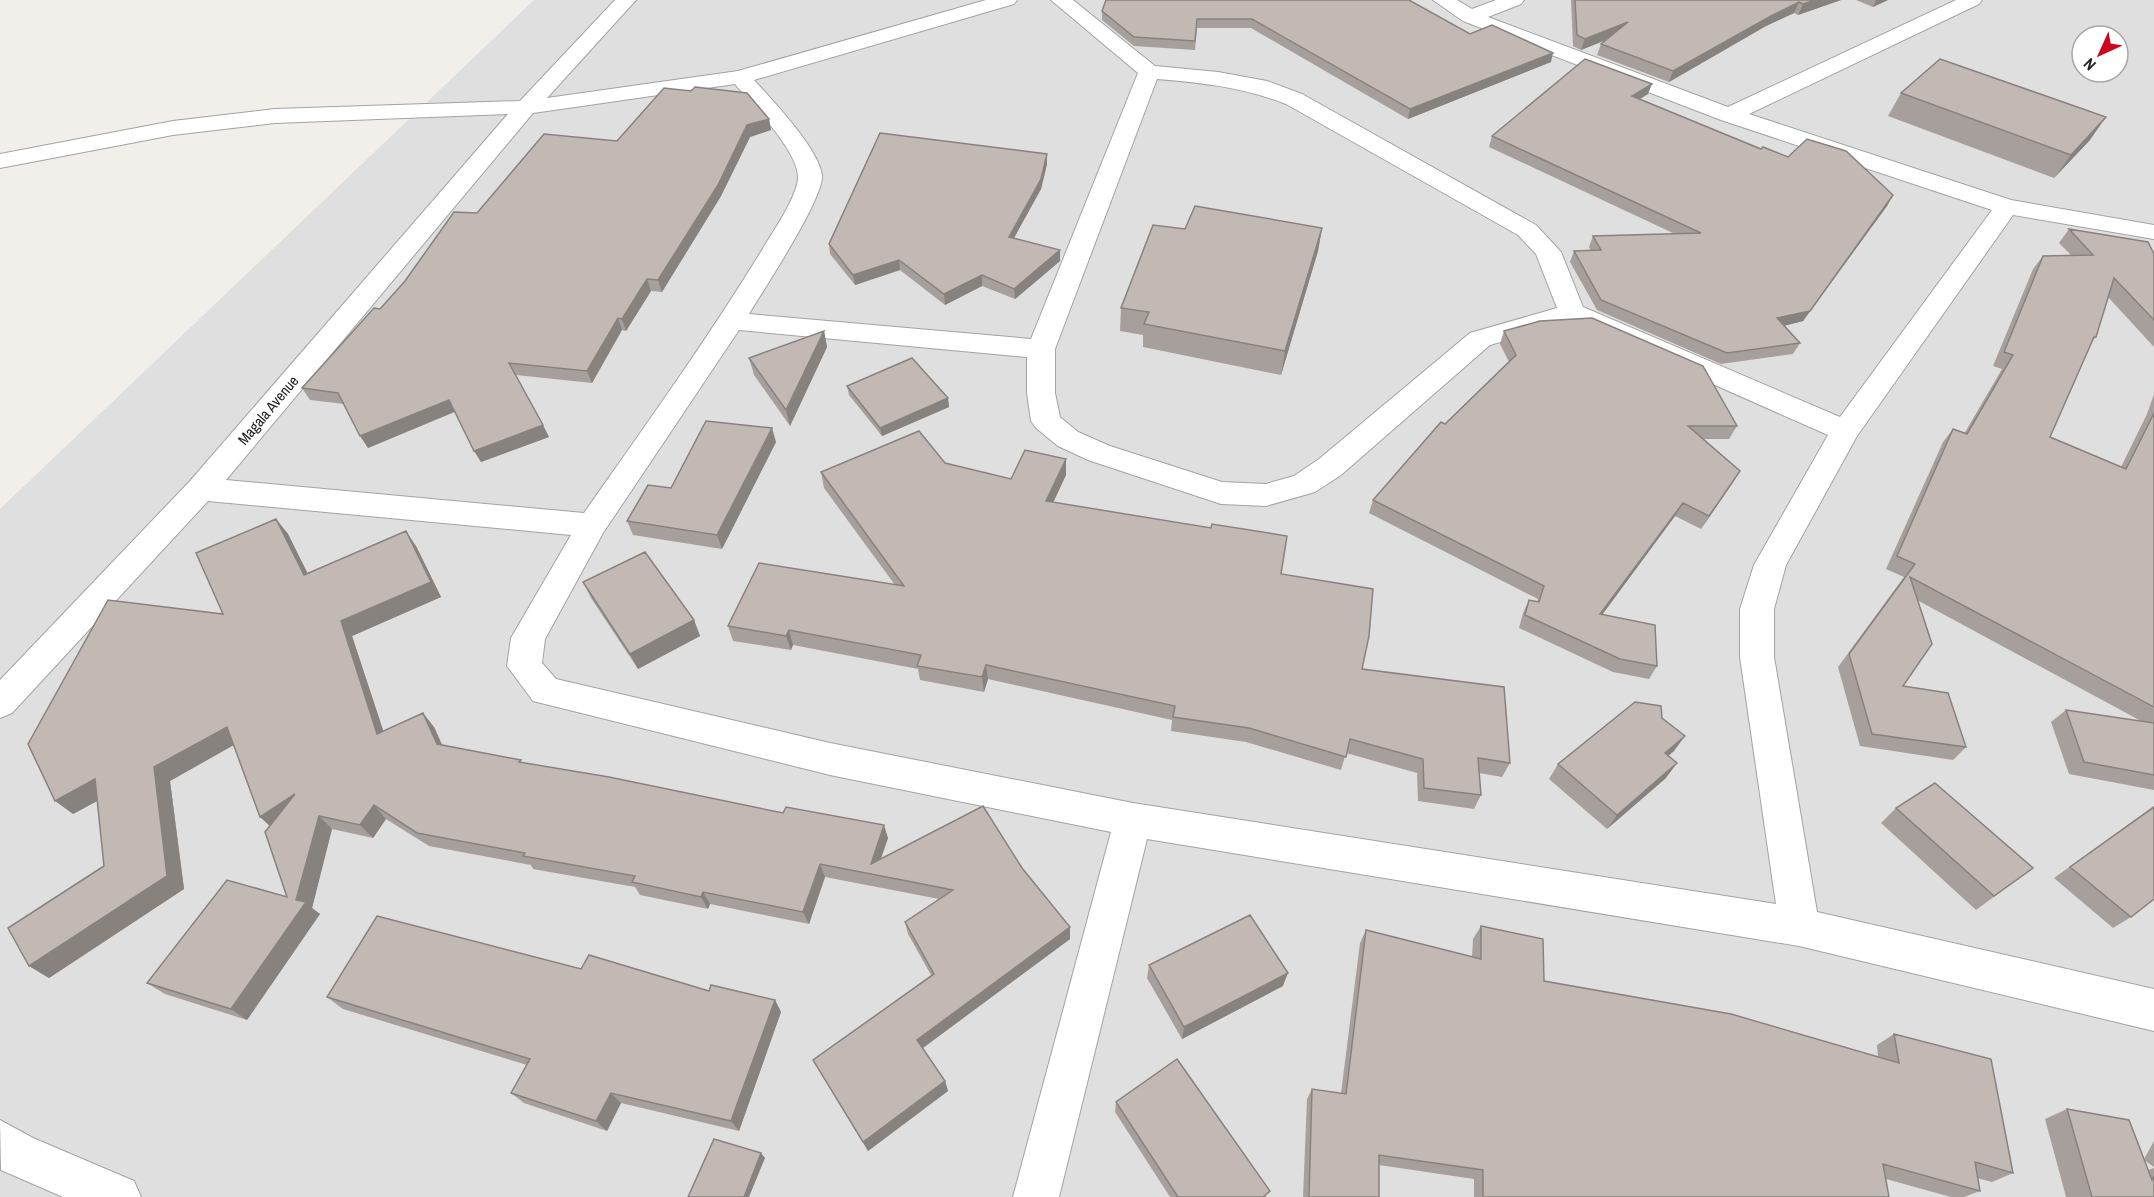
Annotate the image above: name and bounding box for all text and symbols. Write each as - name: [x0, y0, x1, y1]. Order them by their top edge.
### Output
- north arrow: [2070, 24, 2130, 84]
- text: N: [2078, 53, 2101, 76]
- street label: Magala Avenue: [233, 371, 303, 449]

